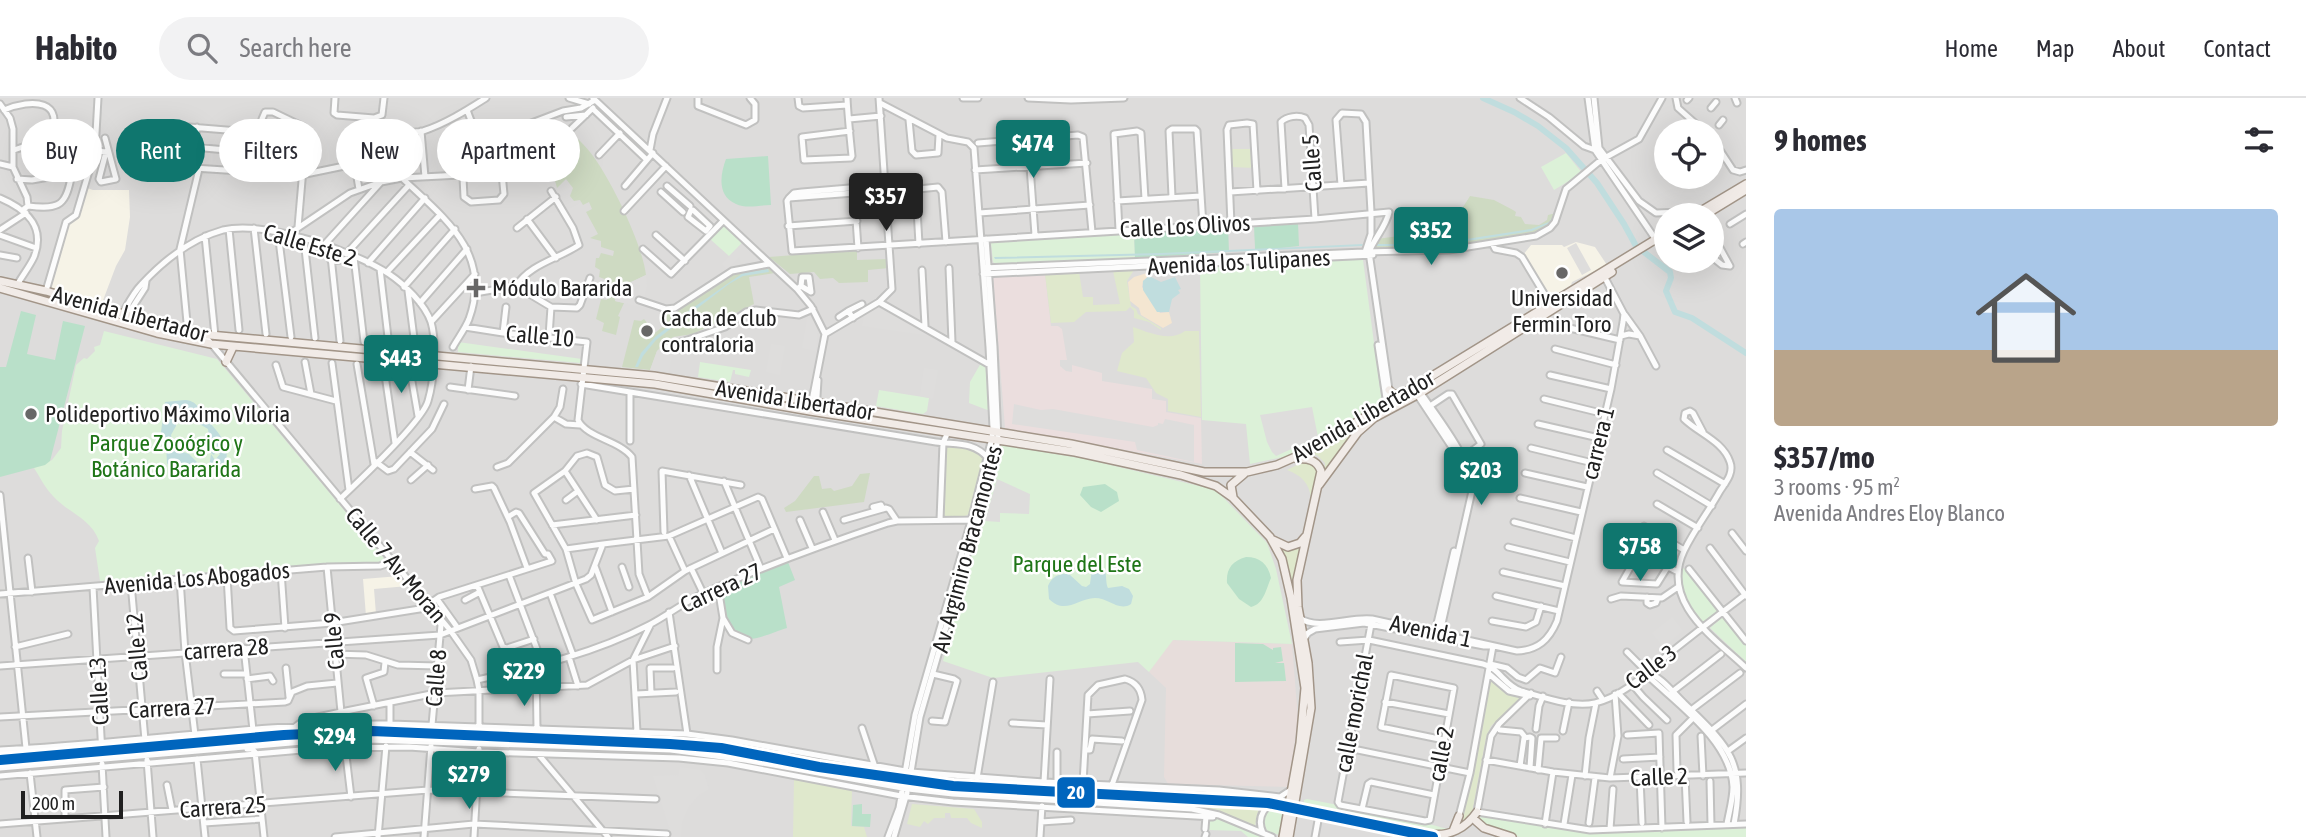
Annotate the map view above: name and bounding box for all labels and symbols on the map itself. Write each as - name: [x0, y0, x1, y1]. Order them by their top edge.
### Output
- pin: $474: [992, 120, 1074, 180]
- street label: Calle 5: [1297, 133, 1327, 193]
- pin: $357: [845, 174, 927, 233]
- pin: $352: [1390, 208, 1472, 267]
- street label: Calle Los Olivos: [1119, 210, 1251, 242]
- street label: Calle Este 2: [261, 219, 359, 271]
- street label: Avenida los Tulipanes: [1147, 244, 1331, 280]
- marker: Universidad Fermin Toro: [1554, 265, 1570, 281]
- place label: Módulo Bararida: [492, 275, 632, 301]
- marker: Módulo Bararida: [466, 278, 486, 298]
- street label: Avenida Libertador: [49, 281, 212, 348]
- place label: Universidad Fermin Toro: [1511, 285, 1613, 337]
- place label: Cacha de club contraloria: [661, 305, 777, 357]
- street label: Calle 10: [505, 320, 575, 352]
- marker: Cacha de club contraloria: [639, 323, 655, 339]
- pin: $443: [360, 336, 442, 395]
- street label: Avenida Libertador: [1287, 364, 1440, 467]
- street label: Avenida Libertador: [714, 375, 877, 426]
- place label: Polideportivo Máximo Viloria: [45, 401, 290, 427]
- street label: carrera 1: [1576, 404, 1620, 482]
- marker: Polideportivo Máximo Viloria: [23, 406, 39, 422]
- park label: Parque Zooógico y Botánico Bararida: [89, 430, 243, 482]
- street label: Av. Argimiro Bracamontes: [927, 443, 1007, 655]
- pin: $203: [1440, 448, 1522, 507]
- street label: Calle 7 Av. Moran: [340, 502, 452, 628]
- pin: $758: [1599, 524, 1681, 583]
- park label: Parque del Este: [1012, 551, 1142, 577]
- street label: Avenida Los Abogados: [103, 557, 291, 599]
- street label: Carrera 27: [676, 558, 766, 618]
- street label: Avenida 1: [1388, 610, 1474, 652]
- street label: Calle 9: [319, 611, 349, 671]
- street label: Calle 12: [121, 612, 153, 682]
- street label: carrera 28: [183, 633, 269, 665]
- street label: Calle 3: [1620, 639, 1682, 695]
- street label: Calle 8: [421, 648, 451, 708]
- pin: $229: [483, 648, 565, 708]
- street label: calle morichal: [1330, 651, 1378, 775]
- street label: Calle 13: [84, 656, 114, 726]
- street label: Carrera 27: [128, 693, 216, 723]
- pin: $294: [294, 714, 376, 773]
- street label: calle 2: [1423, 724, 1459, 784]
- pin: $279: [428, 752, 510, 811]
- street label: Calle 2: [1630, 763, 1688, 791]
- line badge: 20: [1056, 776, 1096, 809]
- text: 20: [1067, 781, 1085, 803]
- scale bar: [21, 788, 122, 820]
- street label: Carrera 25: [179, 791, 267, 823]

